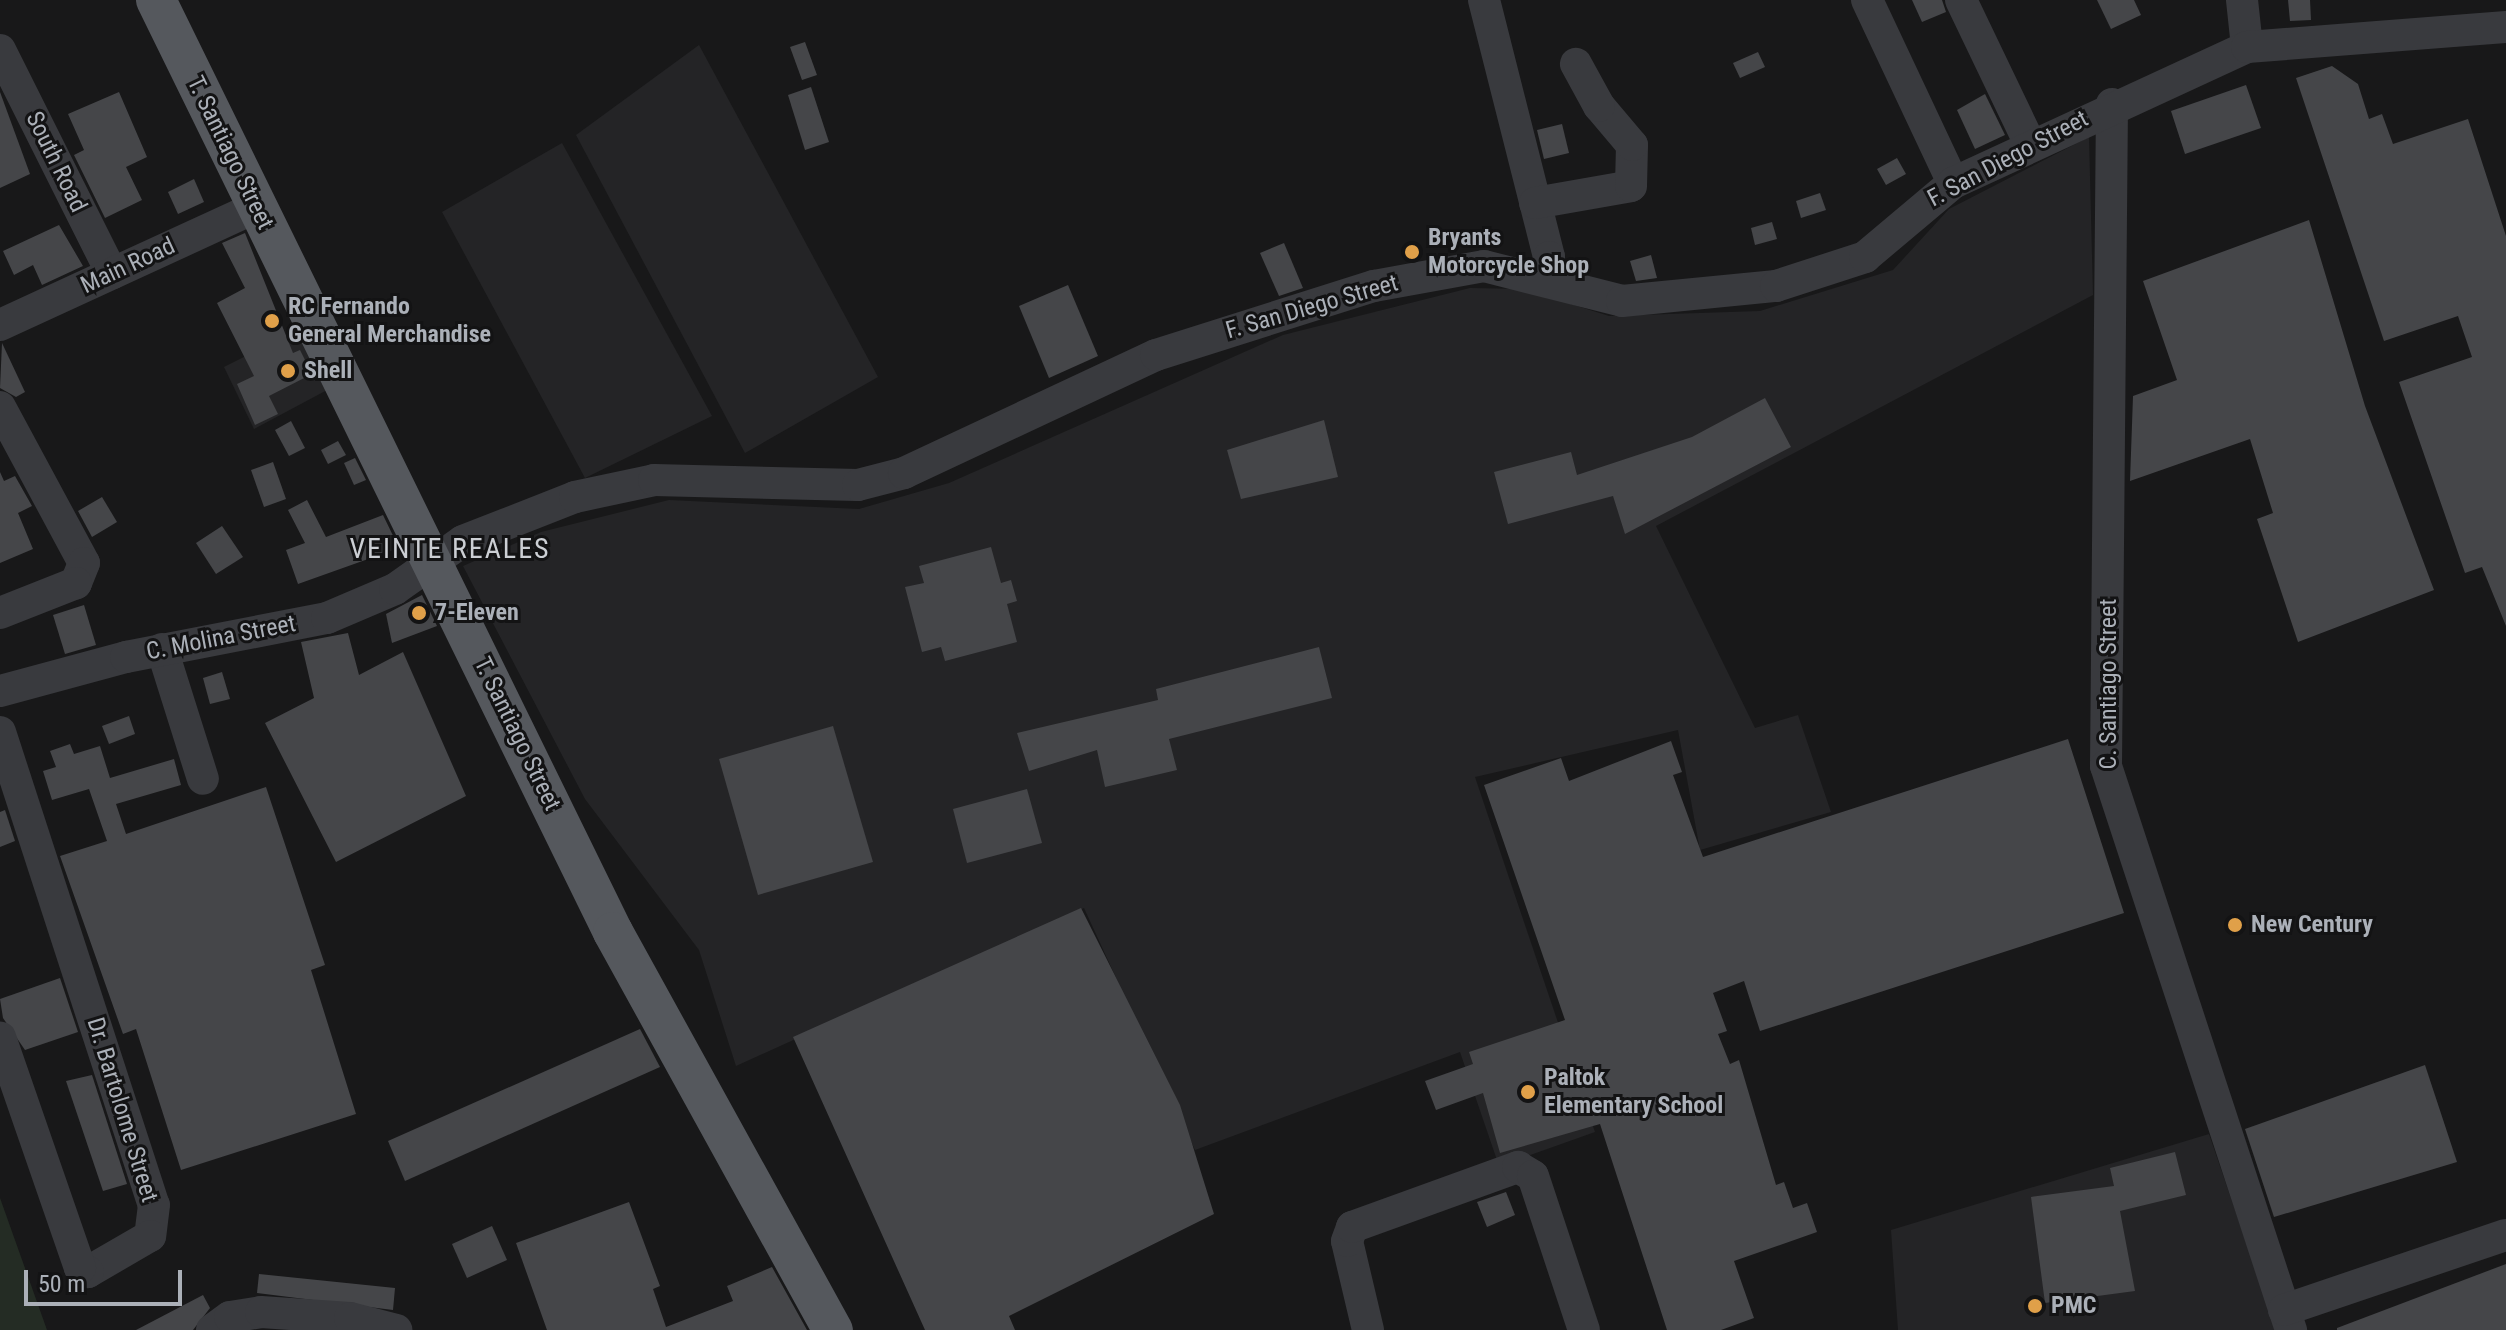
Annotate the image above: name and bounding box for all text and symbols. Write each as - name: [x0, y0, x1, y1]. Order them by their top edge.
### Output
- street label: T. Santiago Street: [180, 72, 280, 234]
- street label: F. San Diego Street: [1923, 105, 2093, 213]
- street label: South Road: [19, 107, 93, 217]
- place label: Bryants Motorcycle Shop: [1428, 224, 1589, 280]
- street label: Main Road: [76, 232, 180, 300]
- marker: Bryants Motorcycle Shop: [1403, 243, 1421, 261]
- street label: F. San Diego Street: [1223, 269, 1401, 345]
- place label: RC Fernando General Merchandise: [288, 293, 491, 349]
- marker: RC Fernando General Merchandise: [263, 312, 281, 330]
- place label: Shell: [304, 357, 352, 385]
- marker: Shell: [279, 362, 297, 380]
- district label: VEINTE REALES: [349, 532, 551, 566]
- place label: 7-Eleven: [435, 599, 519, 627]
- street label: C. Santiago Street: [2095, 599, 2123, 769]
- marker: 7-Eleven: [410, 604, 428, 622]
- street label: C. Molina Street: [144, 609, 298, 667]
- street label: T. Santiago Street: [467, 653, 567, 815]
- place label: New Century: [2251, 911, 2373, 939]
- marker: New Century: [2226, 916, 2244, 934]
- street label: Dr. Bartolome Street: [80, 1014, 164, 1206]
- place label: Paltok Elementary School: [1544, 1064, 1723, 1120]
- marker: Paltok Elementary School: [1519, 1083, 1537, 1101]
- scale bar: [28, 1254, 186, 1304]
- text: 50 m: [38, 1270, 85, 1298]
- place label: PMC: [2051, 1292, 2097, 1320]
- marker: PMC: [2026, 1297, 2044, 1315]

